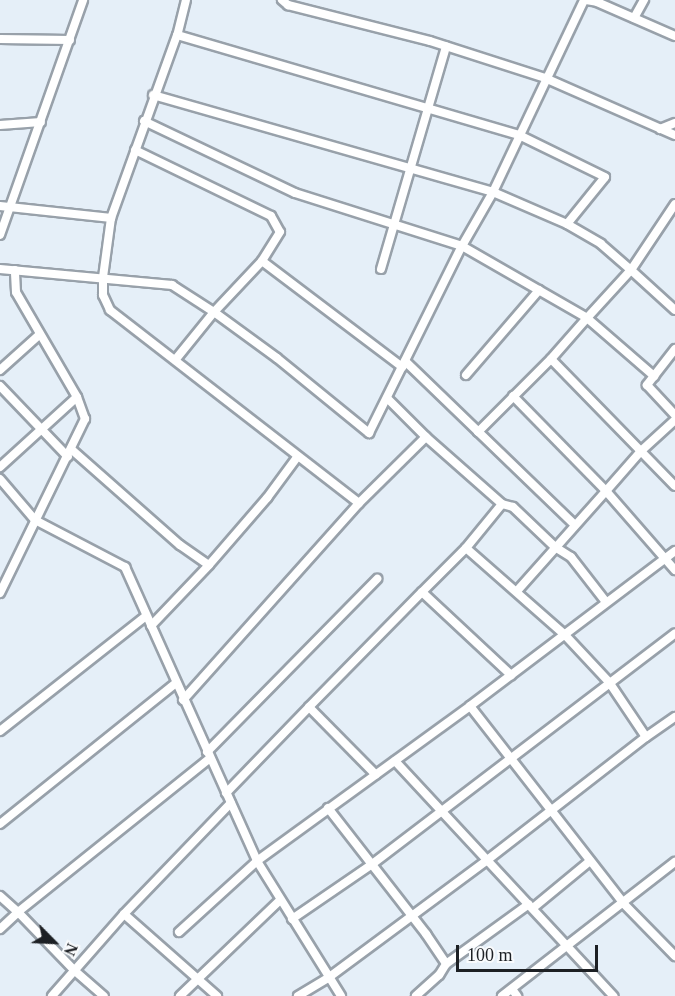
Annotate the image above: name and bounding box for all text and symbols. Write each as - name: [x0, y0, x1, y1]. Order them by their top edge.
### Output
- north arrow: [24, 912, 84, 972]
- scale bar: [459, 933, 602, 971]
- text: N: [61, 941, 81, 958]
- text: 100 m: [467, 945, 513, 965]

